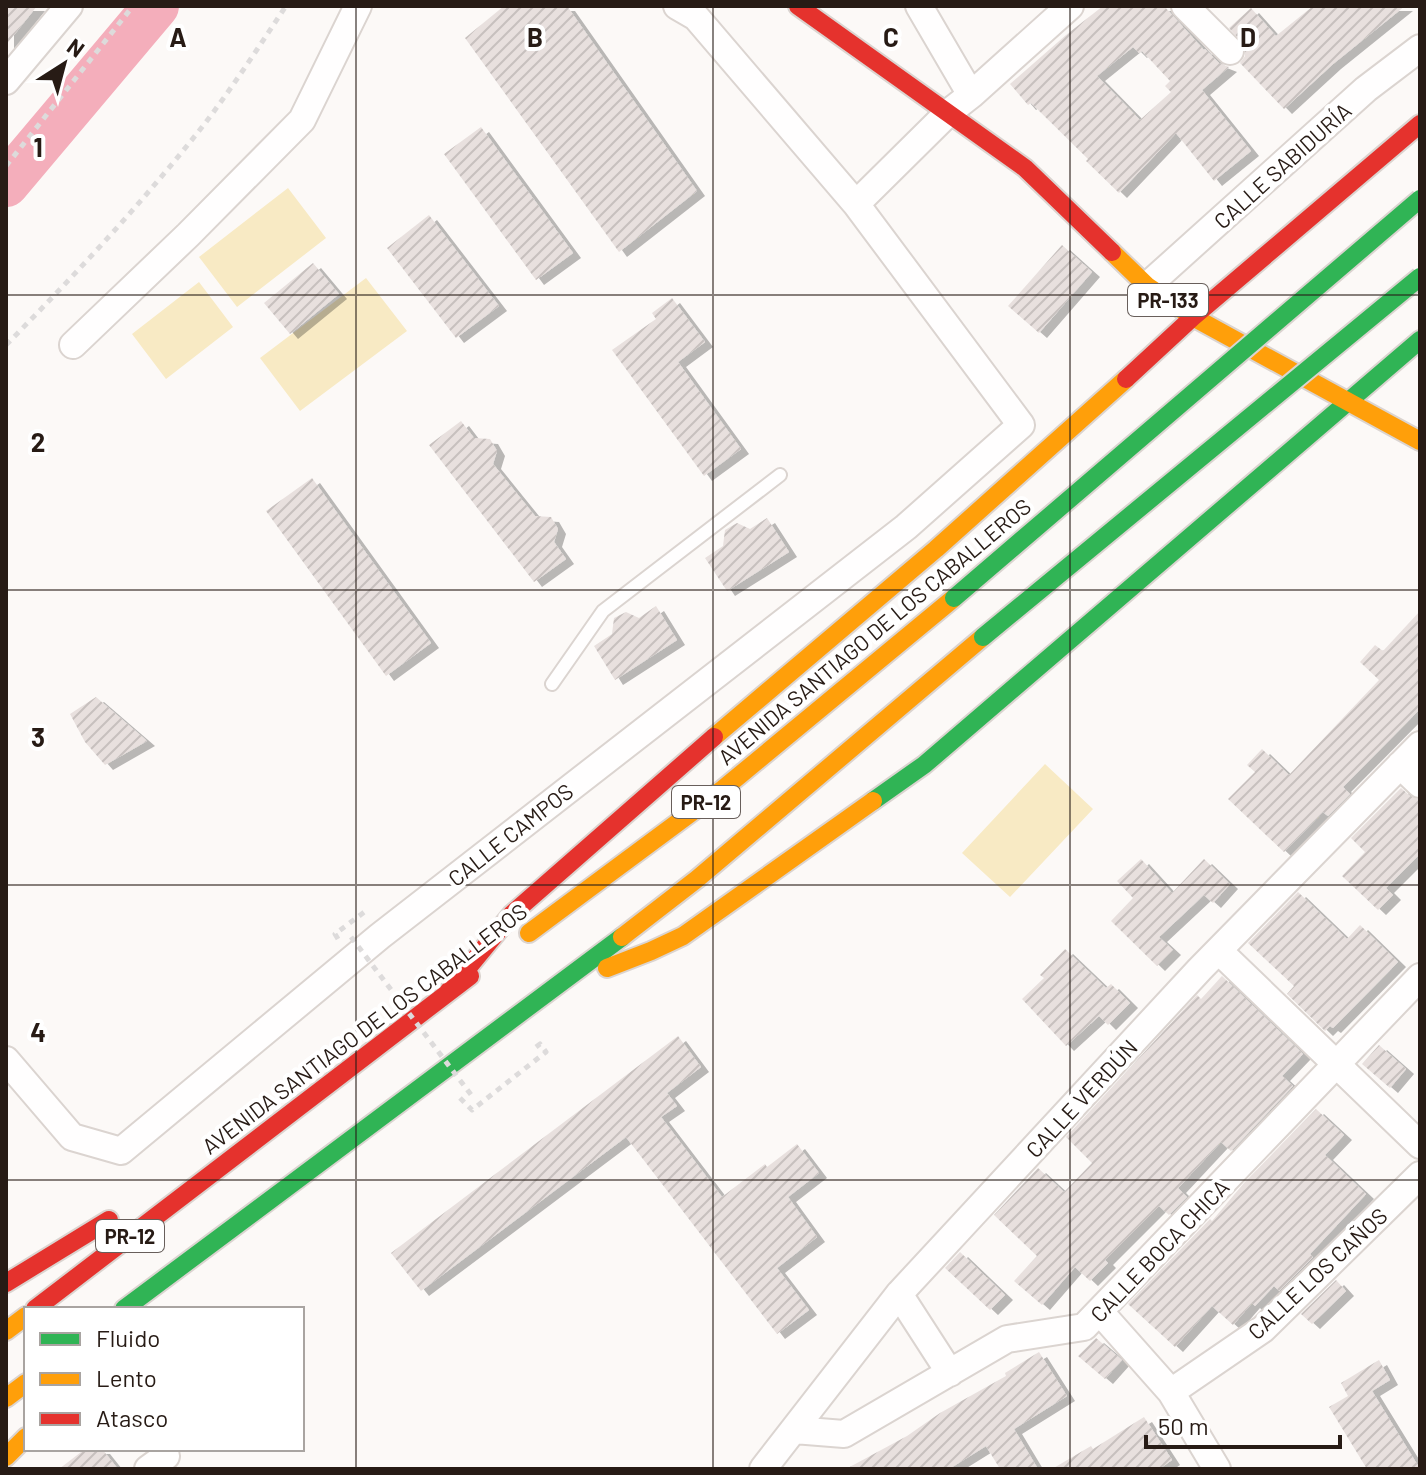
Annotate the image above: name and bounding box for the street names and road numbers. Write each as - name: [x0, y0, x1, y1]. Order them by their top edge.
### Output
- street label: CALLE SABIDURÍA: [1208, 97, 1356, 233]
- road number: PR-133: [1128, 284, 1208, 316]
- street label: AVENIDA SANTIAGO DE LOS CABALLEROS: [712, 493, 1036, 769]
- street label: CALLE CAMPOS: [442, 777, 578, 891]
- road number: PR-12: [672, 786, 740, 818]
- street label: AVENIDA SANTIAGO DE LOS CABALLEROS: [196, 897, 532, 1159]
- street label: CALLE VERDÚN: [1020, 1034, 1142, 1162]
- street label: CALLE BOCA CHICA: [1084, 1173, 1234, 1327]
- street label: CALLE LOS CAÑOS: [1242, 1202, 1392, 1344]
- road number: PR-12: [96, 1220, 164, 1252]

